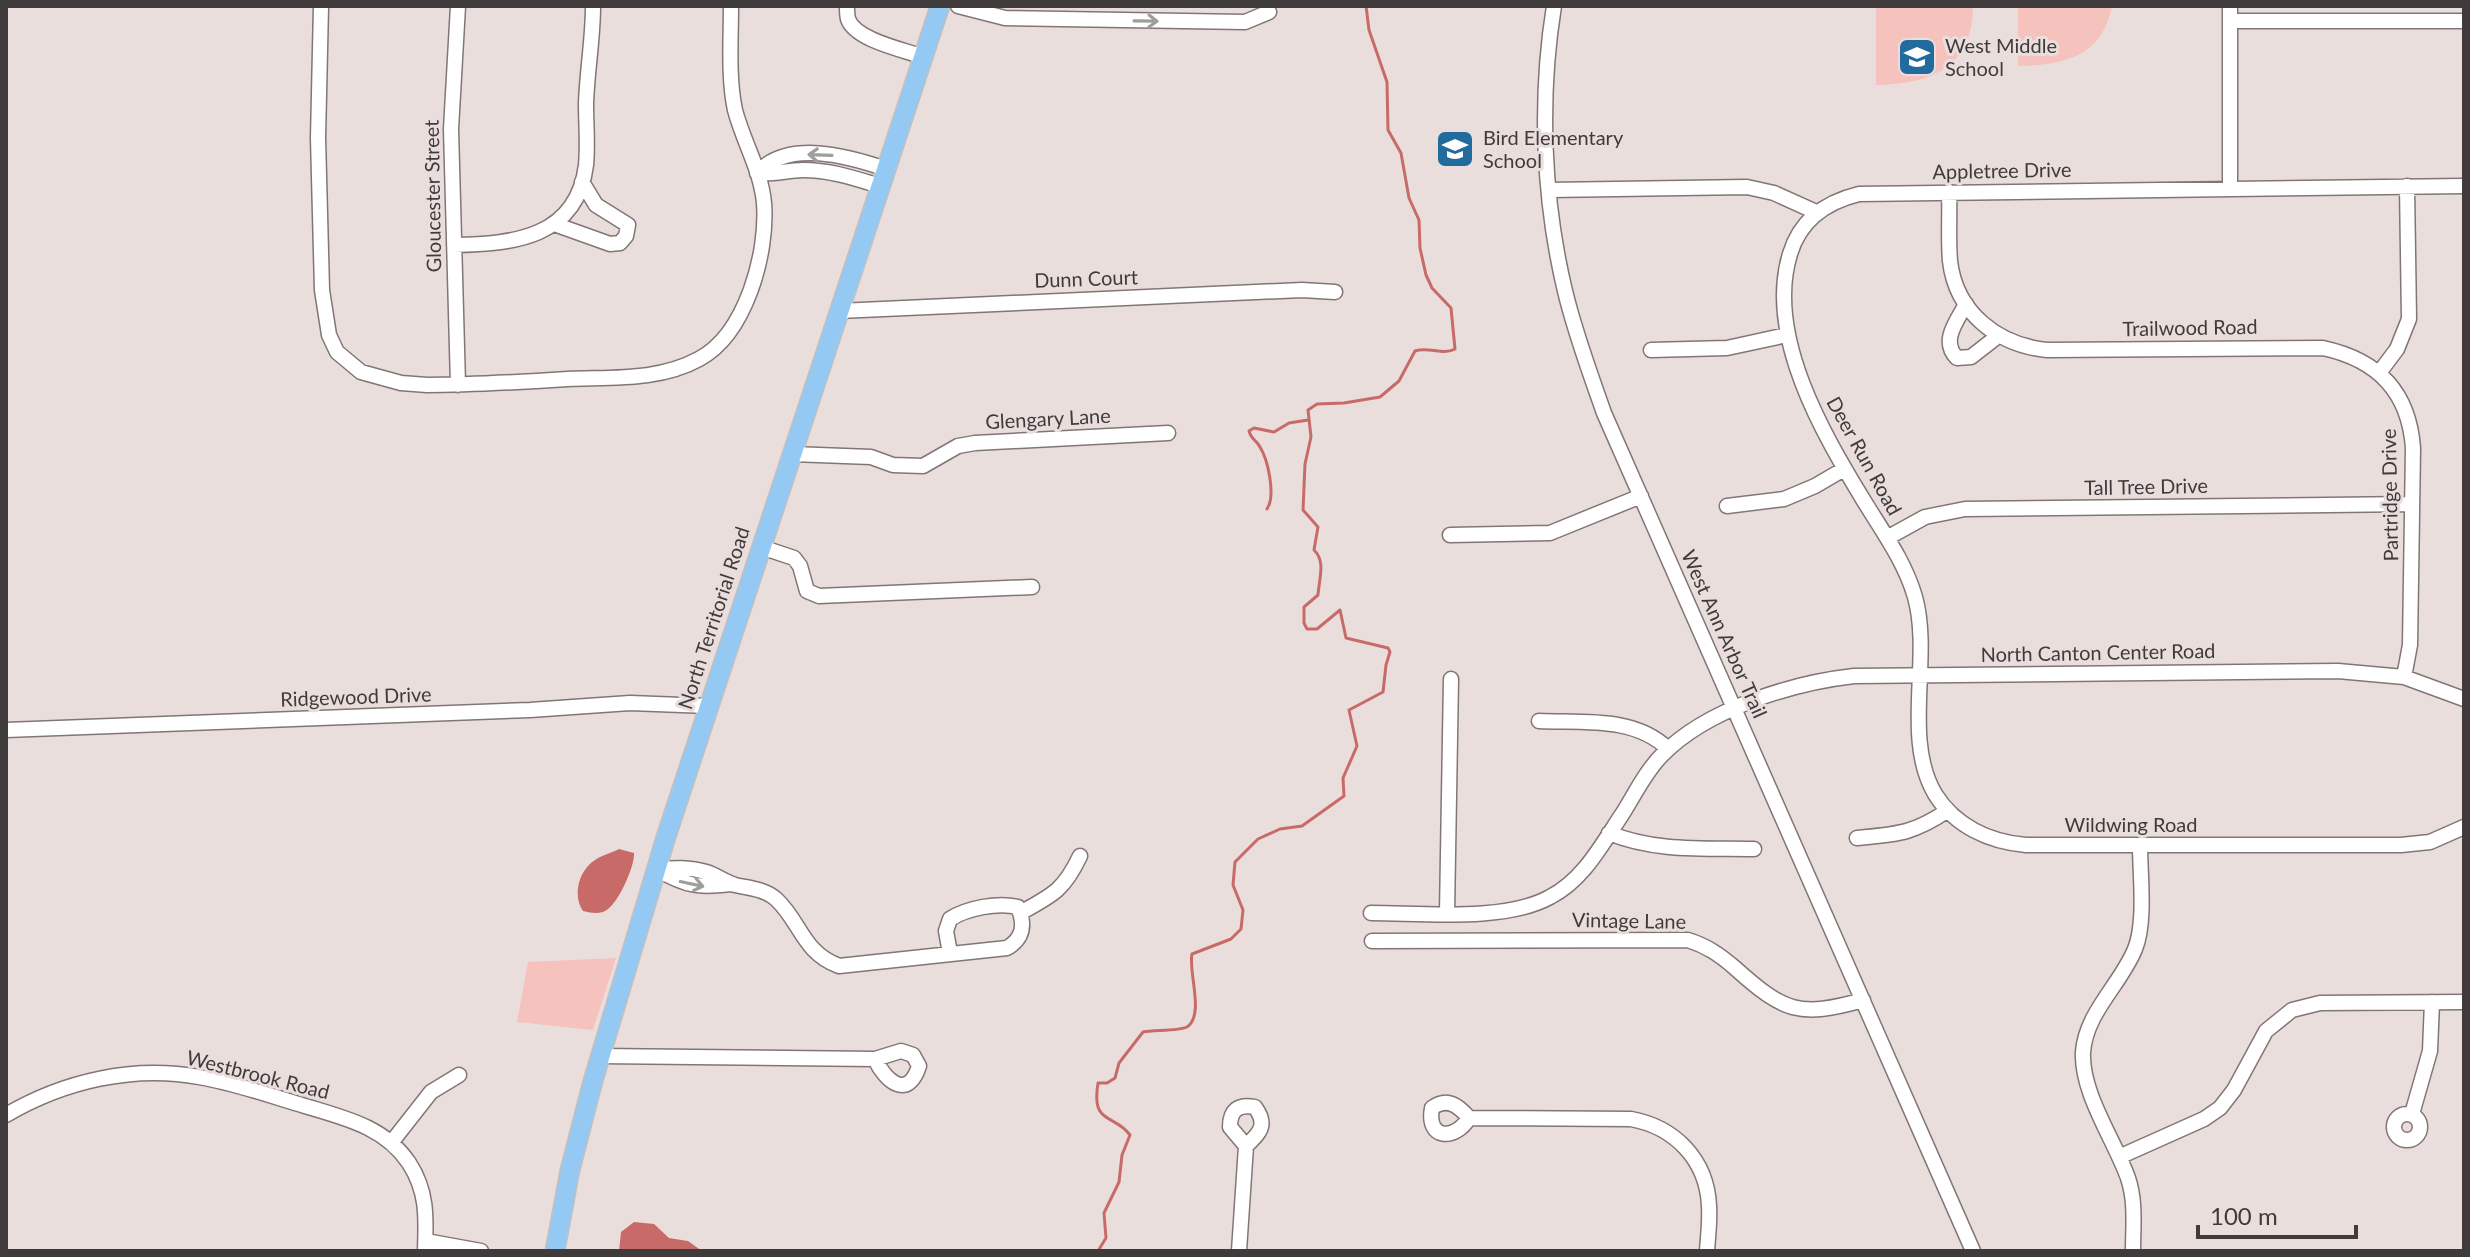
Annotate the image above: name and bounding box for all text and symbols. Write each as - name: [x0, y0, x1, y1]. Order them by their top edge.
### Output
- one-way arrow: [1132, 13, 1159, 28]
- place label: West Middle School: [1945, 33, 2057, 80]
- school or university icon: West Middle School: [1896, 36, 1938, 78]
- street label: Gloucester Street: [419, 119, 445, 273]
- place label: Bird Elementary School: [1483, 125, 1624, 172]
- school or university icon: Bird Elementary School: [1434, 128, 1476, 170]
- one-way arrow: [807, 147, 833, 162]
- street label: Appletree Drive: [1932, 157, 2072, 183]
- street label: Dunn Court: [1034, 264, 1138, 292]
- street label: Trailwood Road: [2122, 314, 2258, 340]
- street label: Deer Run Road: [1822, 392, 1907, 519]
- street label: Glengary Lane: [985, 403, 1111, 433]
- street label: Partridge Drive: [2376, 428, 2402, 562]
- street label: Tall Tree Drive: [2084, 473, 2208, 499]
- street label: North Territorial Road: [672, 523, 754, 712]
- street label: West Ann Arbor Trail: [1677, 546, 1773, 721]
- street label: North Canton Center Road: [1980, 638, 2216, 666]
- street label: Ridgewood Drive: [280, 681, 432, 711]
- street label: Wildwing Road: [2065, 812, 2197, 836]
- one-way arrow: [678, 877, 704, 892]
- street label: Vintage Lane: [1572, 907, 1686, 933]
- street label: Westbrook Road: [184, 1045, 332, 1103]
- scale bar: [2198, 1189, 2356, 1239]
- text: 100 m: [2210, 1201, 2278, 1230]

